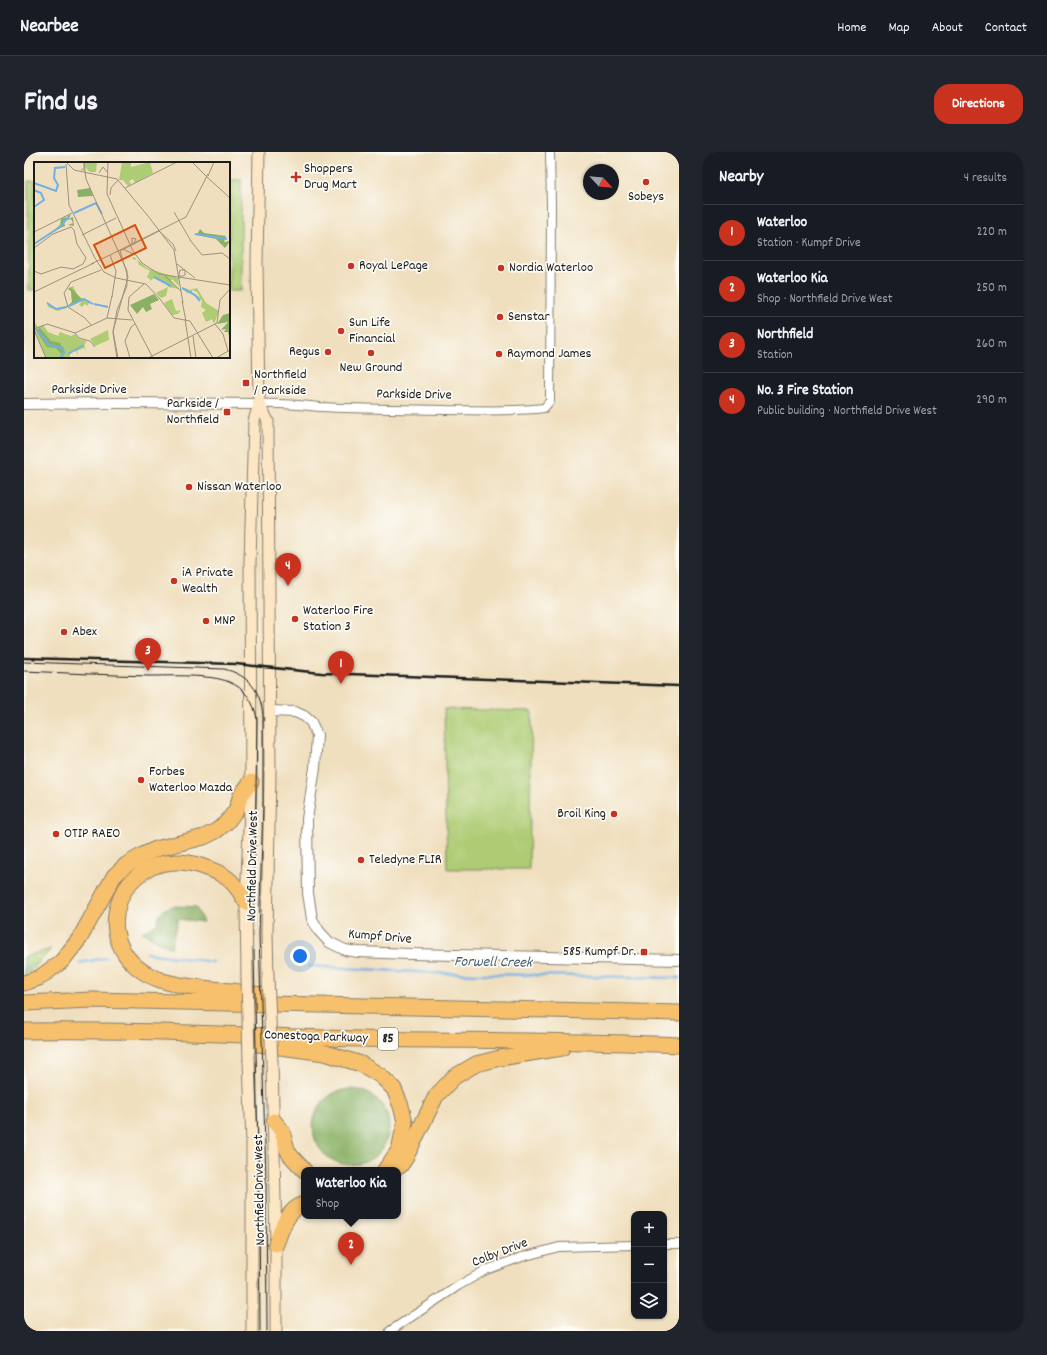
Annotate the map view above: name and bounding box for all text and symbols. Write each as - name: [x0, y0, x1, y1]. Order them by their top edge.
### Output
- text: Nearbee: [20, 14, 79, 41]
- text: Home: [837, 18, 866, 38]
- text: Map: [888, 18, 910, 38]
- text: About: [932, 18, 963, 38]
- text: Contact: [985, 18, 1027, 38]
- text: Find us: [24, 84, 98, 124]
- button: Directions: [934, 84, 1023, 124]
- place label: Shoppers Drug Mart: [304, 159, 357, 195]
- inset map: [34, 162, 230, 358]
- north arrow: [583, 164, 619, 200]
- text: Nearby: [719, 166, 763, 190]
- text: 4 results: [964, 169, 1007, 188]
- marker: Shoppers Drug Mart: [291, 172, 301, 182]
- marker: Sobeys: [641, 177, 651, 187]
- place label: Sobeys: [628, 187, 664, 207]
- text: Waterloo: [757, 212, 807, 234]
- text: 1: [731, 223, 733, 242]
- text: 220 m: [977, 223, 1007, 242]
- text: Station · Kumpf Drive: [757, 234, 861, 253]
- place label: Royal LePage: [359, 256, 428, 276]
- place label: Nordia Waterloo: [509, 258, 593, 278]
- marker: Royal LePage: [346, 261, 356, 271]
- marker: Nordia Waterloo: [496, 263, 506, 273]
- text: Waterloo Kia: [757, 268, 827, 290]
- text: 2: [729, 279, 735, 298]
- text: 250 m: [976, 279, 1007, 298]
- text: Shop · Northfield Drive West: [757, 290, 893, 309]
- place label: Senstar: [508, 307, 550, 327]
- marker: Senstar: [495, 312, 505, 322]
- place label: Sun Life Financial: [349, 313, 396, 349]
- text: Northfield: [757, 324, 813, 346]
- marker: Sun Life Financial: [336, 326, 346, 336]
- text: 3: [729, 335, 735, 354]
- text: 260 m: [976, 335, 1007, 354]
- place label: Regus: [289, 342, 320, 362]
- place label: Raymond James: [507, 344, 592, 364]
- text: Station: [757, 346, 793, 365]
- marker: Regus: [323, 347, 333, 357]
- marker: New Ground: [366, 348, 376, 358]
- marker: Raymond James: [494, 349, 504, 359]
- place label: New Ground: [340, 358, 402, 378]
- place label: Northfield / Parkside: [254, 365, 306, 401]
- marker: Northfield / Parkside: [241, 378, 251, 388]
- street label: Parkside Drive: [51, 380, 127, 400]
- text: No. 3 Fire Station: [757, 380, 853, 402]
- street label: Parkside Drive: [376, 384, 452, 406]
- text: 4: [729, 391, 735, 410]
- text: 290 m: [976, 391, 1007, 410]
- place label: Parkside / Northfield: [167, 394, 219, 430]
- text: Public building · Northfield Drive West: [757, 402, 937, 421]
- marker: Parkside / Northfield: [222, 407, 232, 417]
- place label: Nissan Waterloo: [197, 477, 281, 497]
- marker: Nissan Waterloo: [184, 482, 194, 492]
- pin: 4: [275, 553, 301, 586]
- place label: iA Private Wealth: [182, 563, 233, 599]
- marker: iA Private Wealth: [169, 576, 179, 586]
- place label: Waterloo Fire Station 3: [303, 601, 373, 637]
- place label: MNP: [214, 611, 235, 631]
- marker: Waterloo Fire Station 3: [290, 614, 300, 624]
- marker: MNP: [201, 616, 211, 626]
- place label: Abex: [72, 622, 97, 642]
- marker: Abex: [59, 627, 69, 637]
- pin: 3: [135, 638, 161, 671]
- pin: 1: [328, 651, 354, 684]
- place label: Forbes Waterloo Mazda: [149, 762, 233, 798]
- marker: Forbes Waterloo Mazda: [136, 775, 146, 785]
- place label: Broil King: [557, 804, 606, 824]
- marker: Broil King: [609, 809, 619, 819]
- street label: Northfield Drive West: [242, 810, 264, 922]
- place label: OTIP RAEO: [64, 824, 120, 844]
- marker: OTIP RAEO: [51, 829, 61, 839]
- place label: Teledyne FLIR: [369, 850, 442, 870]
- marker: Teledyne FLIR: [356, 855, 366, 865]
- street label: Kumpf Drive: [347, 924, 413, 950]
- place label: 585 Kumpf Dr.: [563, 942, 636, 962]
- your location: [290, 946, 310, 966]
- marker: 585 Kumpf Dr.: [639, 947, 649, 957]
- water label: Forwell Creek: [454, 951, 534, 975]
- street label: Conestoga Parkway: [264, 1025, 369, 1049]
- road number: 85: [378, 1028, 398, 1050]
- street label: Northfield Drive West: [249, 1134, 271, 1246]
- popup: [301, 1167, 401, 1219]
- text: Waterloo Kia: [316, 1173, 386, 1195]
- text: Shop: [316, 1195, 339, 1214]
- map controls: [631, 1211, 667, 1319]
- button: +: [631, 1211, 667, 1247]
- pin: 2: [338, 1232, 364, 1265]
- street label: Colby Drive: [469, 1233, 531, 1273]
- button: −: [631, 1247, 667, 1283]
- button: layers: [631, 1283, 667, 1319]

